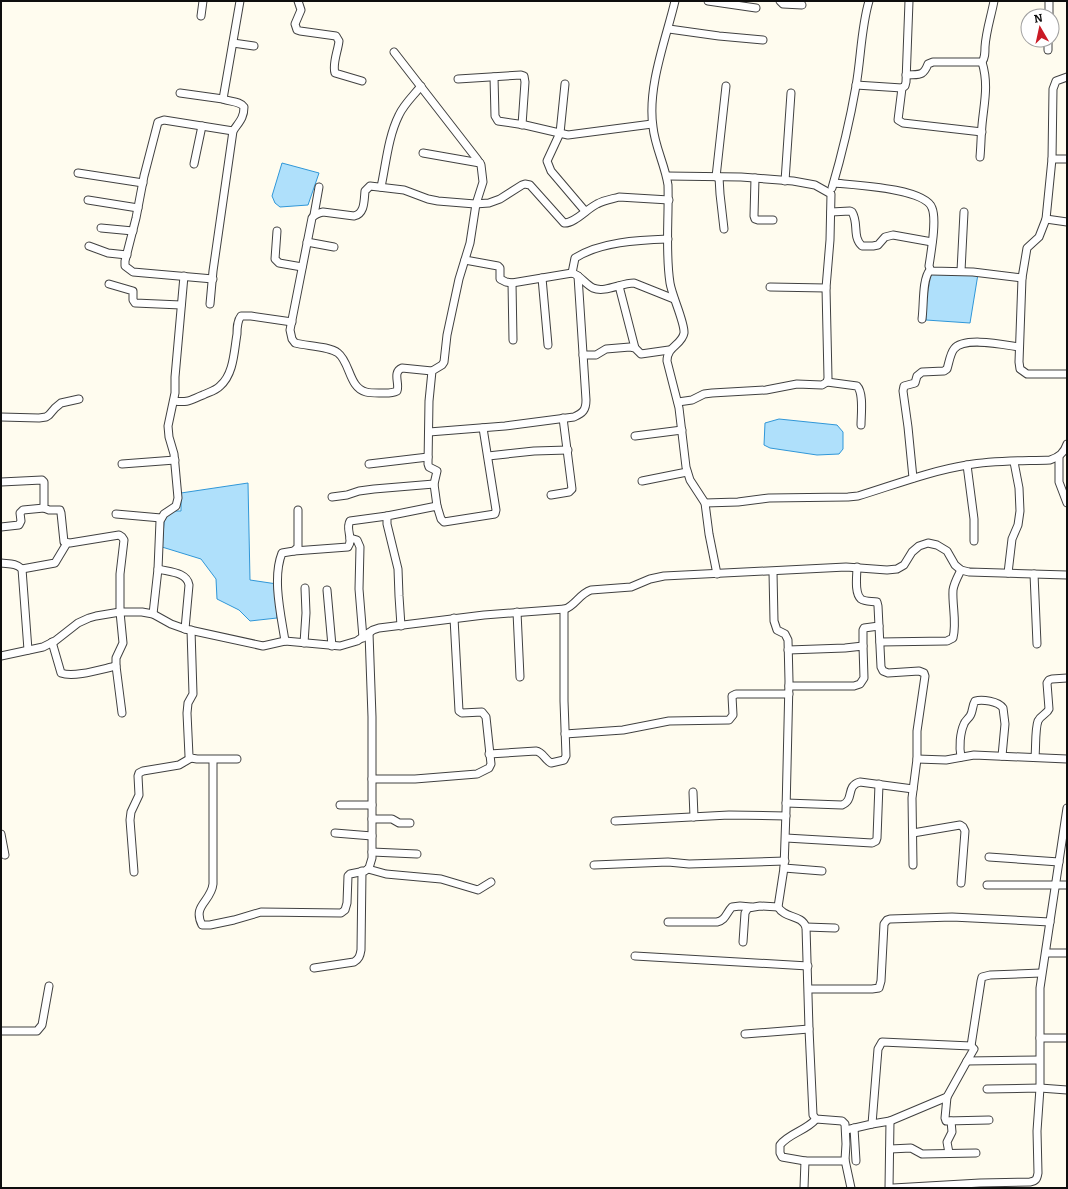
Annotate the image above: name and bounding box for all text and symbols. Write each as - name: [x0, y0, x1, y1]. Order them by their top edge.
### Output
- north arrow: [1020, 8, 1060, 48]
- text: N: [1033, 11, 1044, 26]

